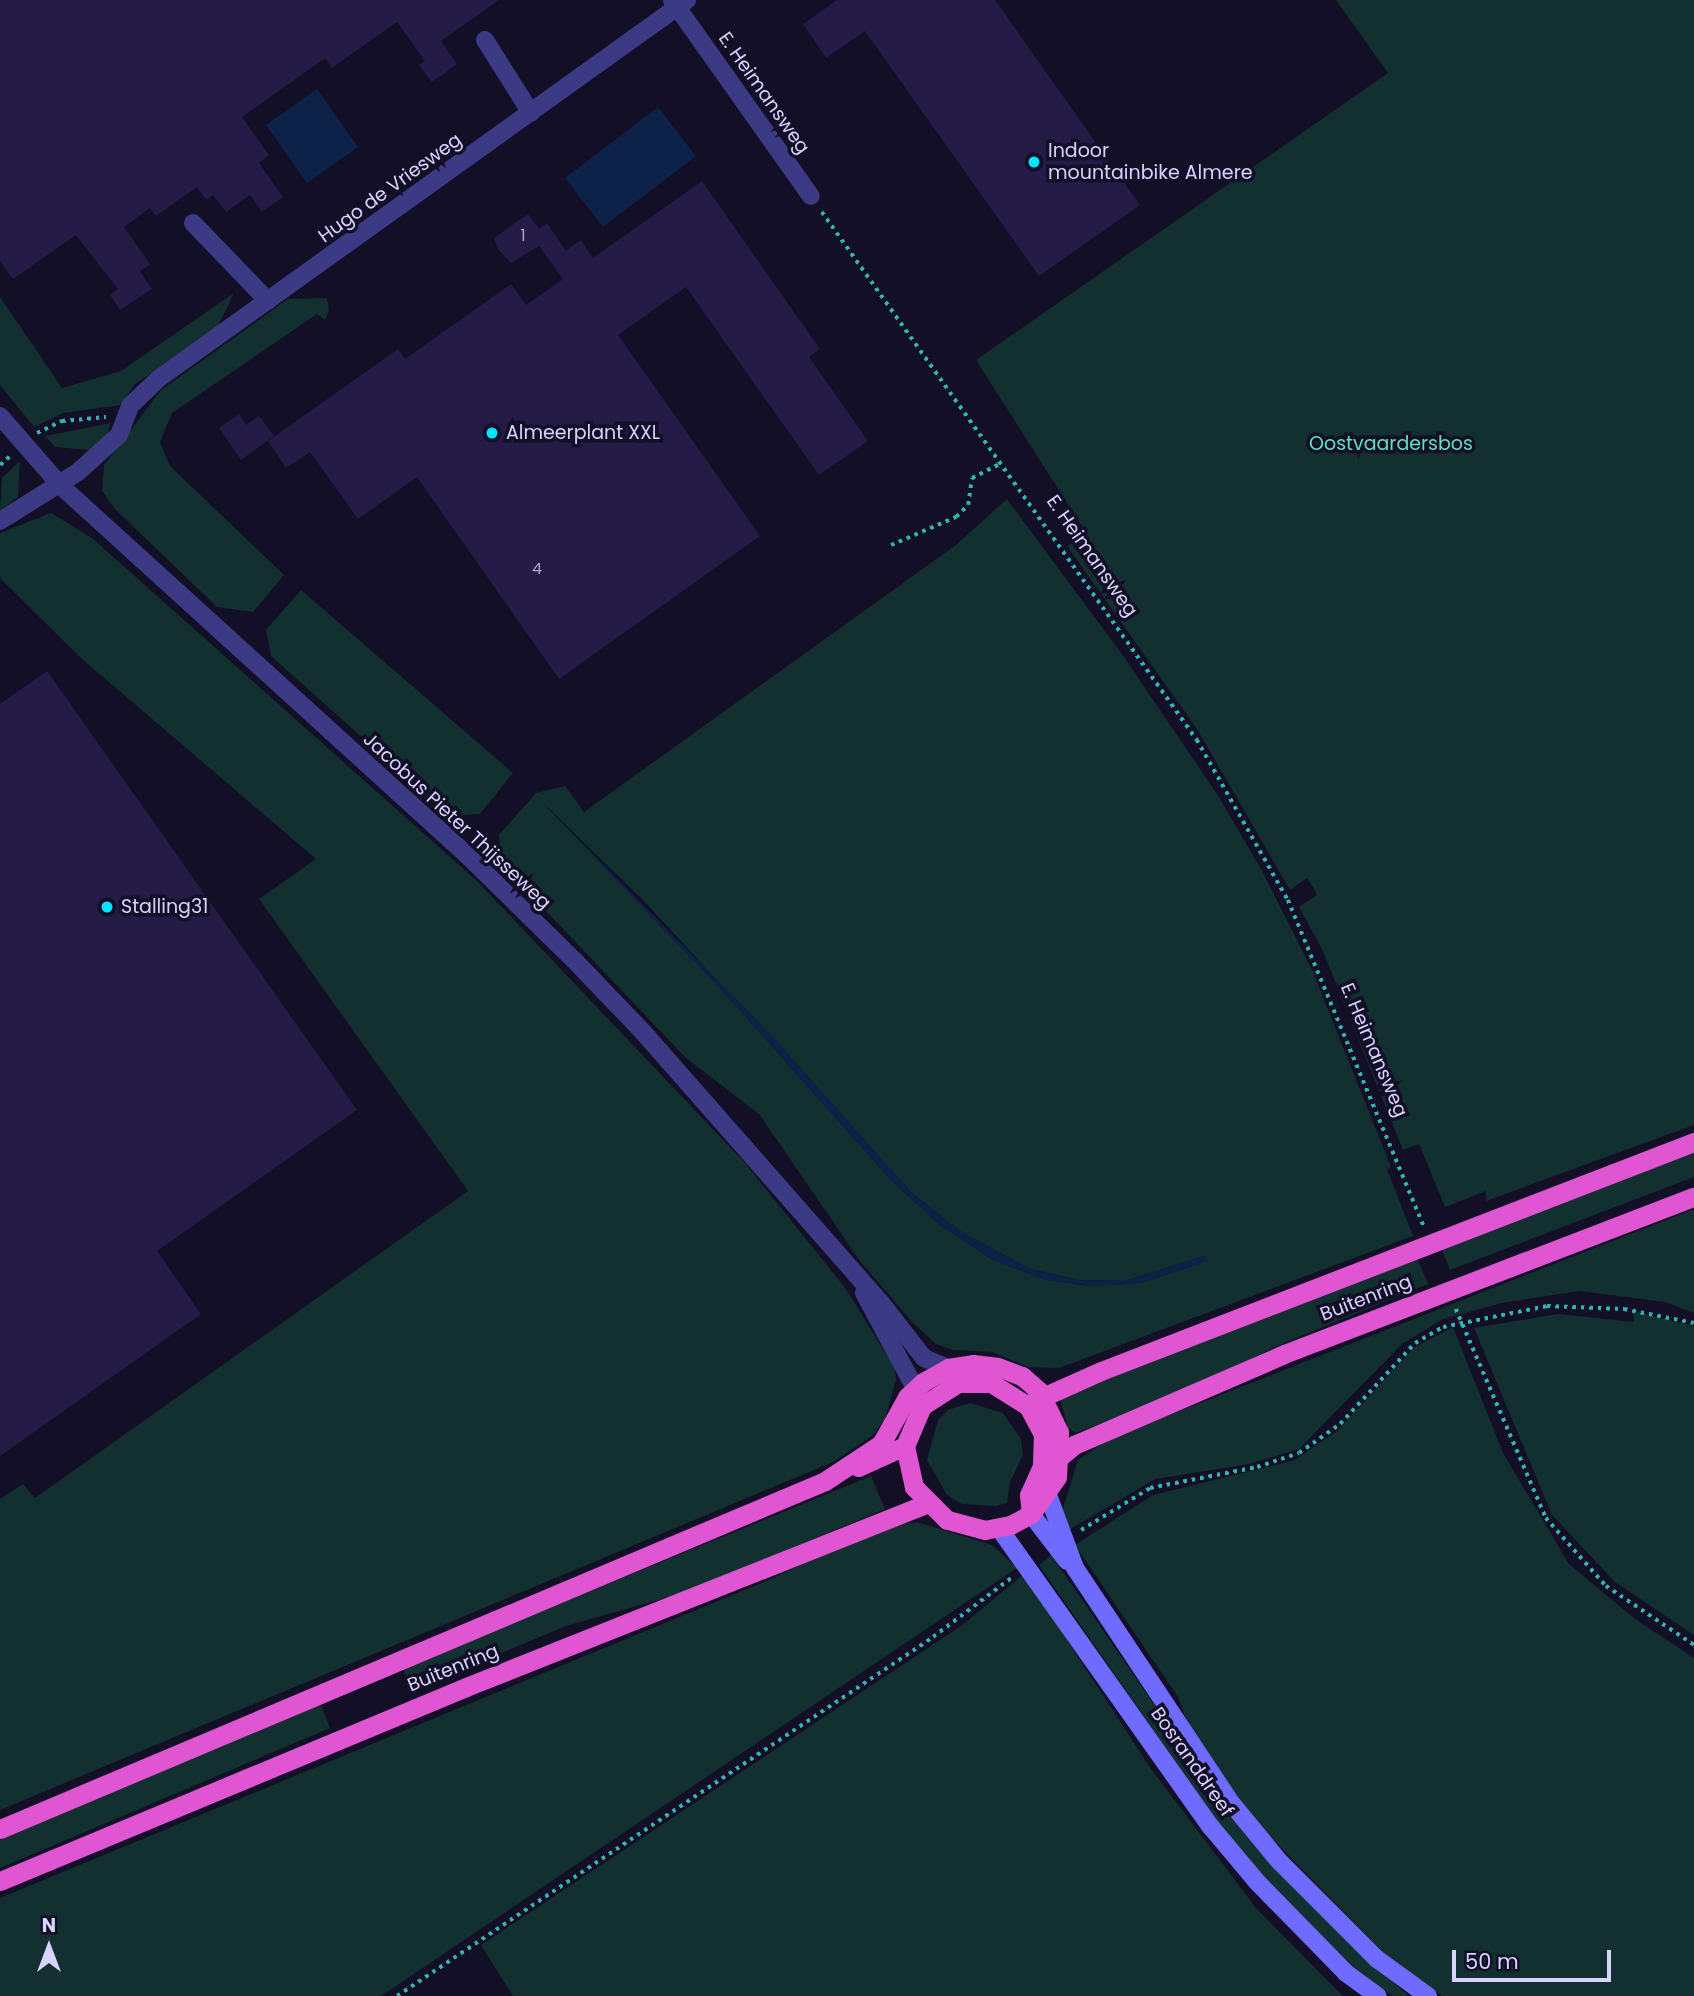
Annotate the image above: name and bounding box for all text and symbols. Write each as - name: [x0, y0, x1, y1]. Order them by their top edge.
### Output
- street label: E. Heimansweg: [714, 28, 814, 158]
- street label: Hugo de Vriesweg: [314, 128, 466, 248]
- place label: Indoor mountainbike Almere: [1048, 140, 1252, 184]
- marker: Indoor mountainbike Almere: [1026, 154, 1042, 170]
- house number: 1: [520, 226, 526, 246]
- place label: Almeerplant XXL: [506, 422, 660, 444]
- marker: Almeerplant XXL: [484, 425, 500, 441]
- park label: Oostvaardersbos: [1309, 433, 1473, 455]
- street label: E. Heimansweg: [1042, 491, 1142, 621]
- house number: 4: [532, 559, 542, 579]
- street label: Jacobus Pieter Thijsseweg: [358, 728, 556, 914]
- place label: Stalling31: [121, 896, 208, 918]
- marker: Stalling31: [99, 899, 115, 915]
- street label: E. Heimansweg: [1336, 980, 1412, 1120]
- street label: Buitenring: [1317, 1270, 1415, 1326]
- street label: Buitenring: [404, 1639, 502, 1697]
- street label: Bosranddreef: [1146, 1703, 1238, 1821]
- north arrow: [14, 1912, 84, 1982]
- text: N: [42, 1912, 56, 1939]
- scale bar: [1456, 1937, 1615, 1981]
- text: 50 m: [1465, 1947, 1519, 1976]

